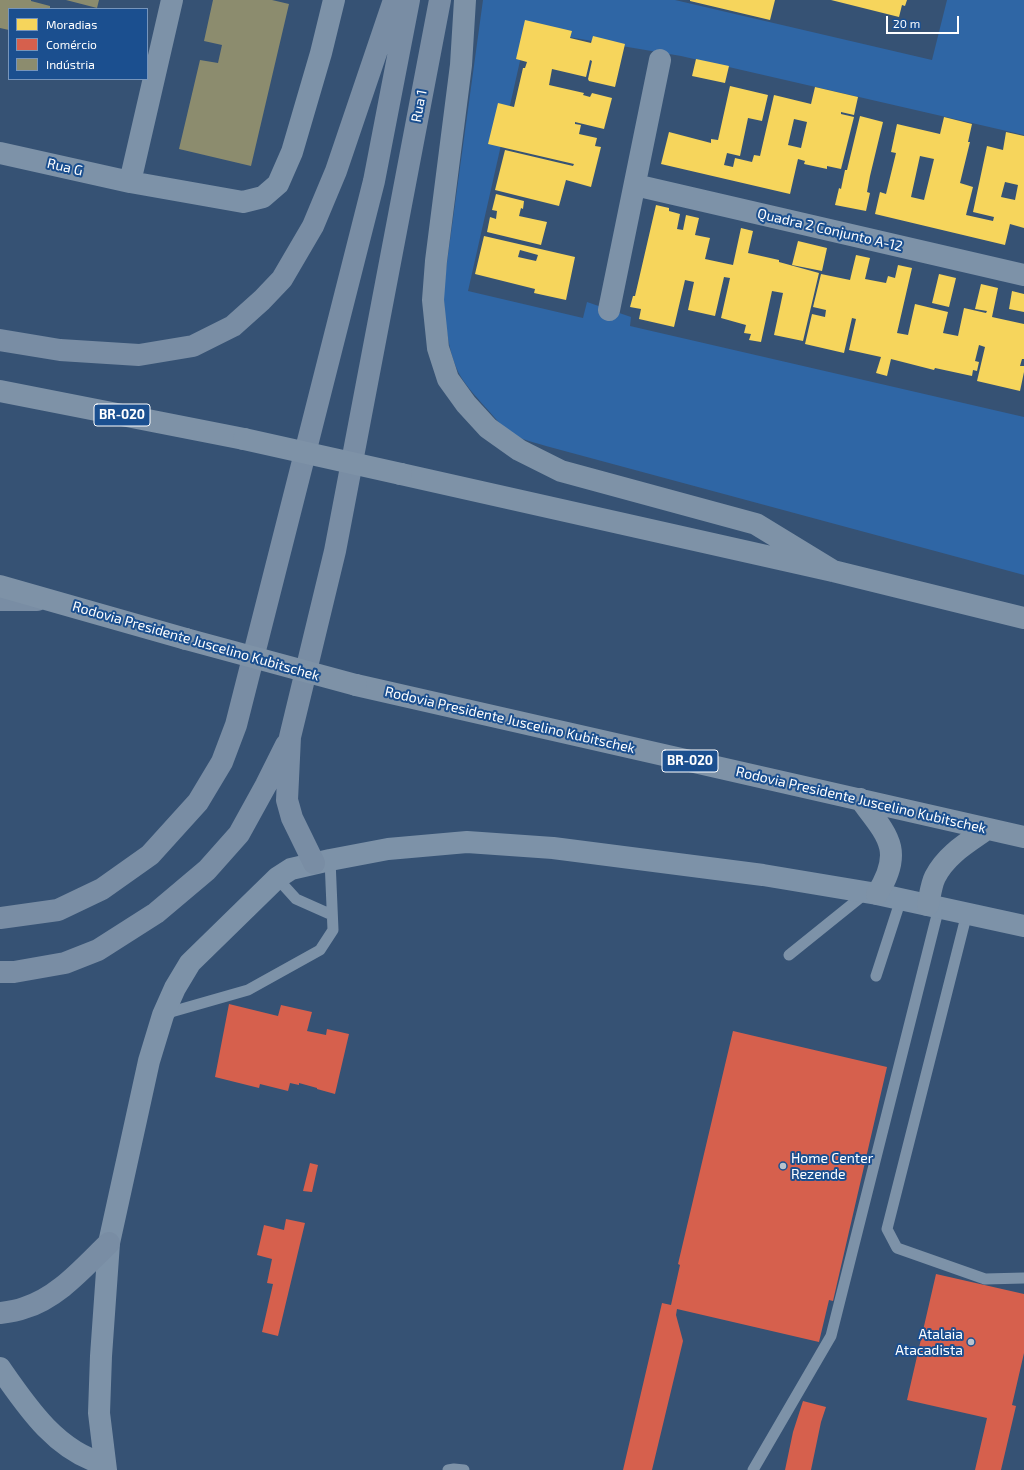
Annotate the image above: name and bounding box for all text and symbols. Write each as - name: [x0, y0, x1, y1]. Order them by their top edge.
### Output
- legend: [8, 8, 148, 80]
- scale bar: [888, 8, 961, 34]
- text: 20 m: [893, 16, 920, 30]
- text: Moradias: [46, 17, 97, 31]
- text: Comércio: [46, 37, 97, 51]
- text: Indústria: [46, 57, 95, 71]
- street label: Rua 1: [408, 88, 430, 124]
- street label: Rua G: [45, 155, 85, 179]
- street label: Quadra 2 Conjunto A-12: [756, 205, 904, 255]
- road number: BR-020: [94, 404, 150, 426]
- street label: Rodovia Presidente Juscelino Kubitschek: [71, 598, 321, 684]
- street label: Rodovia Presidente Juscelino Kubitschek: [383, 683, 637, 757]
- road number: BR-020: [662, 750, 718, 772]
- street label: Rodovia Presidente Juscelino Kubitschek: [734, 763, 988, 837]
- place label: Home Center Rezende: [791, 1150, 873, 1182]
- marker: Home Center Rezende: [778, 1161, 788, 1171]
- place label: Atalaia Atacadista: [895, 1326, 963, 1358]
- marker: Atalaia Atacadista: [966, 1337, 976, 1347]

